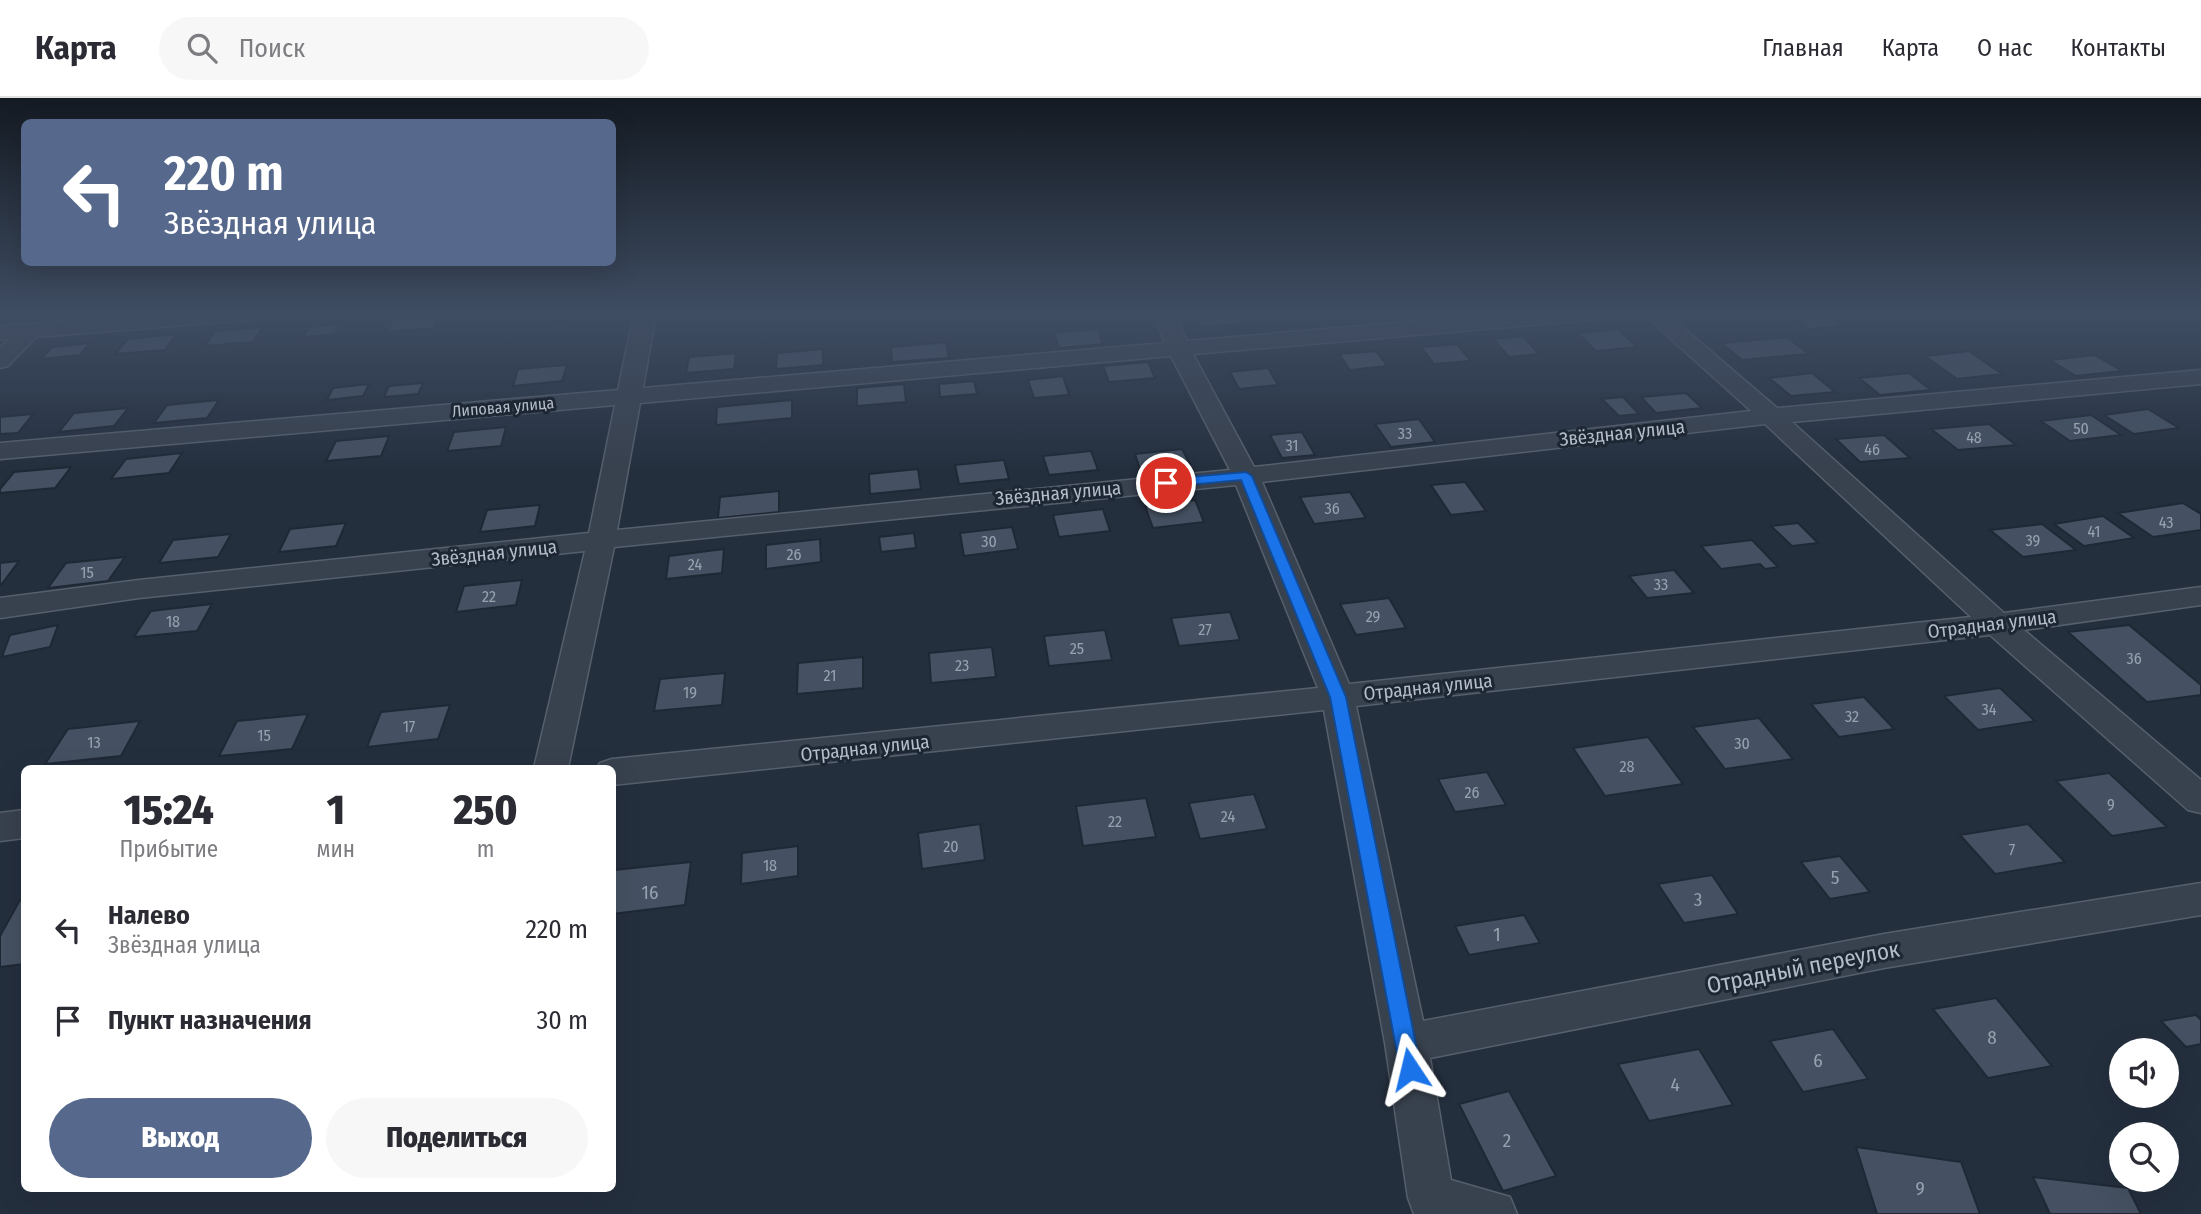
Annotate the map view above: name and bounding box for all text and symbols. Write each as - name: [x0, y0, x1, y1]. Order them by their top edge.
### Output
- search box: [159, 17, 649, 80]
- text: Карта: [35, 28, 117, 68]
- icon: search: [183, 29, 221, 67]
- text: Поиск: [239, 33, 305, 64]
- text: Главная: [1762, 34, 1844, 62]
- text: Карта: [1882, 34, 1939, 62]
- text: О нас: [1977, 34, 2032, 62]
- text: Контакты: [2070, 34, 2166, 62]
- text: 220 m: [164, 144, 284, 203]
- icon: left: [49, 147, 140, 238]
- text: Звёздная улица: [164, 204, 377, 242]
- street label: Липовая улица: [451, 393, 555, 421]
- street label: Звёздная улица: [1558, 415, 1686, 451]
- house number: 50: [2073, 419, 2089, 438]
- house number: 33: [1398, 424, 1412, 443]
- house number: 48: [1966, 428, 1982, 447]
- house number: 31: [1285, 436, 1299, 455]
- house number: 46: [1864, 440, 1880, 459]
- pin: [1136, 453, 1196, 513]
- icon: arrive: [1147, 464, 1185, 502]
- street label: Звёздная улица: [994, 476, 1122, 510]
- house number: 36: [1324, 499, 1340, 518]
- house number: 43: [2159, 513, 2173, 532]
- house number: 41: [2087, 522, 2101, 541]
- house number: 39: [2026, 531, 2041, 550]
- house number: 30: [981, 532, 997, 551]
- street label: Звёздная улица: [430, 535, 558, 571]
- house number: 26: [787, 545, 802, 564]
- house number: 24: [688, 555, 702, 574]
- house number: 15: [80, 563, 94, 582]
- house number: 33: [1654, 575, 1668, 594]
- house number: 22: [482, 587, 496, 606]
- street label: Отрадная улица: [1926, 605, 2058, 643]
- house number: 29: [1366, 607, 1381, 626]
- house number: 18: [166, 612, 180, 631]
- house number: 27: [1198, 620, 1212, 639]
- house number: 25: [1070, 639, 1084, 658]
- house number: 36: [2126, 649, 2142, 668]
- house number: 23: [955, 656, 969, 675]
- house number: 21: [824, 666, 836, 685]
- street label: Отрадная улица: [1362, 669, 1494, 705]
- house number: 19: [683, 683, 697, 702]
- house number: 34: [1982, 700, 1997, 719]
- house number: 32: [1845, 707, 1859, 726]
- house number: 17: [403, 717, 416, 736]
- house number: 15: [257, 726, 271, 745]
- street label: Отрадная улица: [799, 730, 931, 766]
- house number: 13: [87, 733, 101, 752]
- house number: 30: [1734, 734, 1750, 753]
- house number: 28: [1619, 757, 1635, 776]
- house number: 26: [1465, 783, 1480, 802]
- text: 15:24: [124, 785, 214, 835]
- text: 1: [327, 785, 345, 835]
- text: 250: [454, 785, 518, 835]
- house number: 9: [2107, 795, 2115, 814]
- house number: 24: [1221, 807, 1235, 826]
- house number: 22: [1108, 812, 1122, 831]
- text: Прибытие: [119, 835, 218, 863]
- text: мин: [317, 835, 355, 863]
- text: m: [477, 835, 494, 863]
- house number: 20: [943, 837, 959, 856]
- house number: 7: [2009, 840, 2016, 859]
- house number: 18: [763, 856, 777, 875]
- house number: 5: [1831, 866, 1839, 889]
- house number: 16: [642, 881, 658, 904]
- house number: 3: [1694, 888, 1702, 911]
- text: Налево: [108, 900, 190, 931]
- icon: left: [49, 911, 87, 949]
- text: 220 m: [525, 914, 588, 945]
- house number: 1: [1493, 923, 1501, 946]
- text: Звёздная улица: [108, 931, 261, 959]
- street label: Отрадный переулок: [1704, 935, 1902, 999]
- icon: arrive: [49, 1002, 87, 1040]
- text: Пункт назначения: [108, 1005, 312, 1036]
- text: 30 m: [537, 1005, 588, 1036]
- house number: 8: [1987, 1026, 1997, 1049]
- position arrow: [1373, 1032, 1447, 1106]
- map controls: [2109, 1038, 2179, 1192]
- button: sound: [2109, 1038, 2179, 1108]
- house number: 6: [1813, 1049, 1823, 1072]
- house number: 4: [1670, 1073, 1680, 1096]
- button: Выход: [49, 1098, 312, 1178]
- button: Поделиться: [326, 1098, 588, 1178]
- button: search: [2109, 1122, 2179, 1192]
- house number: 2: [1503, 1129, 1511, 1152]
- house number: 9: [1915, 1177, 1925, 1200]

